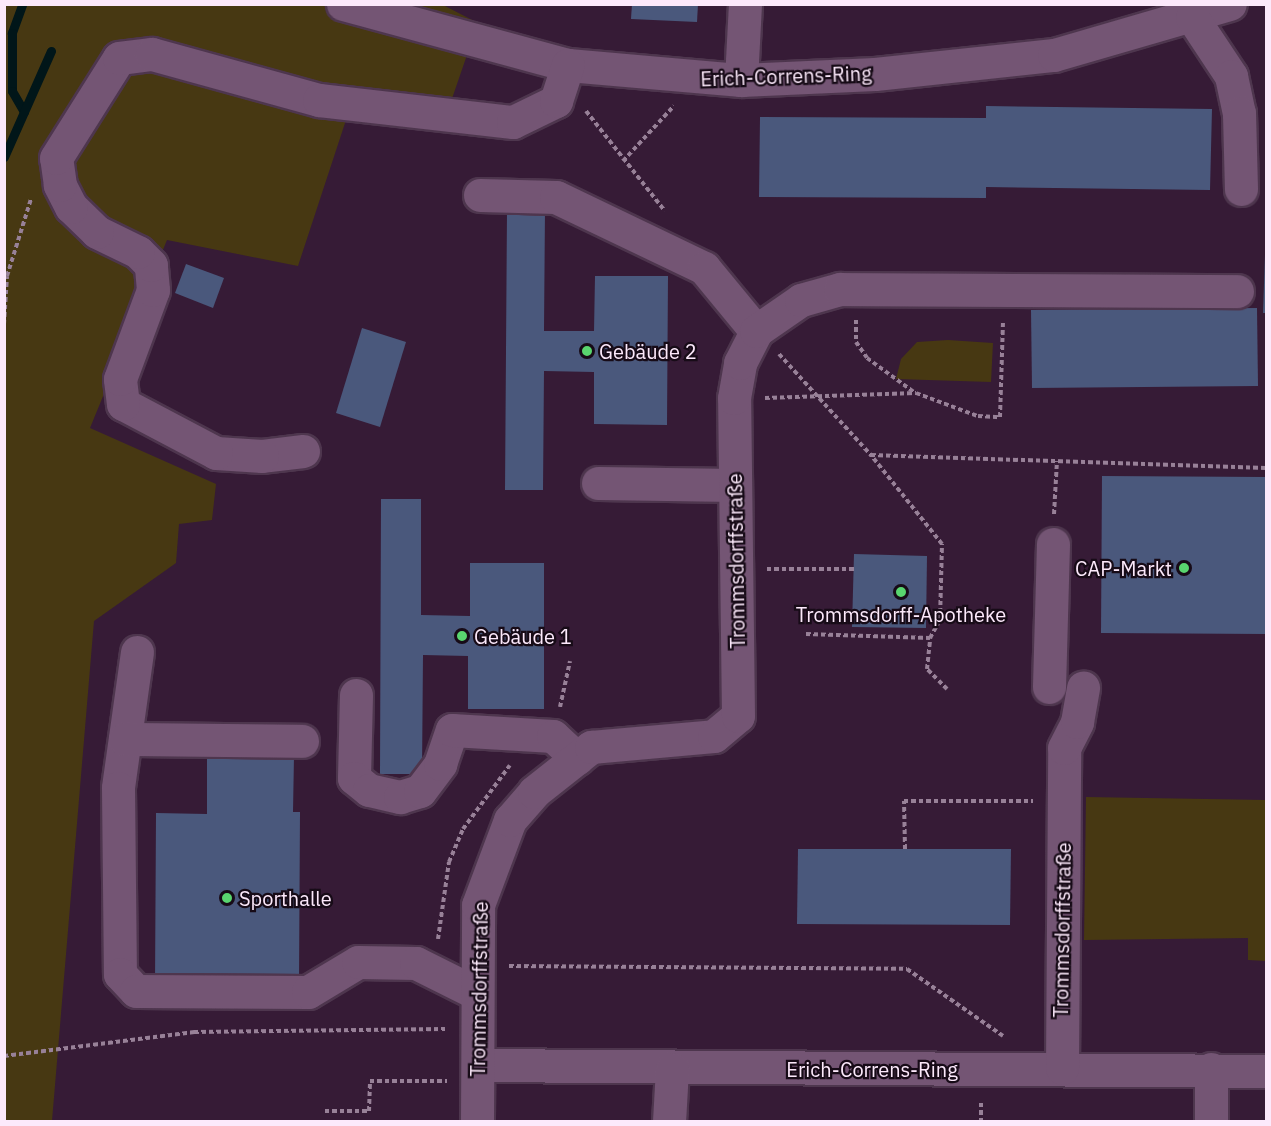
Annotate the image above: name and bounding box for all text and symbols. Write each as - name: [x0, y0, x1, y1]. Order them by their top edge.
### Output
- street label: Erich-Correns-Ring: [700, 61, 872, 91]
- place label: Gebäude 2: [599, 339, 697, 363]
- marker: Gebäude 2: [580, 344, 594, 358]
- street label: Trommsdorffstraße: [722, 473, 750, 649]
- place label: CAP-Markt: [1075, 556, 1172, 580]
- marker: CAP-Markt: [1177, 561, 1191, 575]
- marker: Trommsdorff-Apotheke: [894, 585, 908, 599]
- place label: Trommsdorff-Apotheke: [796, 602, 1006, 626]
- place label: Gebäude 1: [474, 624, 572, 648]
- marker: Gebäude 1: [455, 629, 469, 643]
- street label: Trommsdorffstraße: [1048, 842, 1076, 1018]
- place label: Sporthalle: [239, 886, 332, 910]
- marker: Sporthalle: [220, 891, 234, 905]
- street label: Trommsdorffstraße: [465, 901, 493, 1077]
- street label: Erich-Correns-Ring: [786, 1057, 958, 1081]

